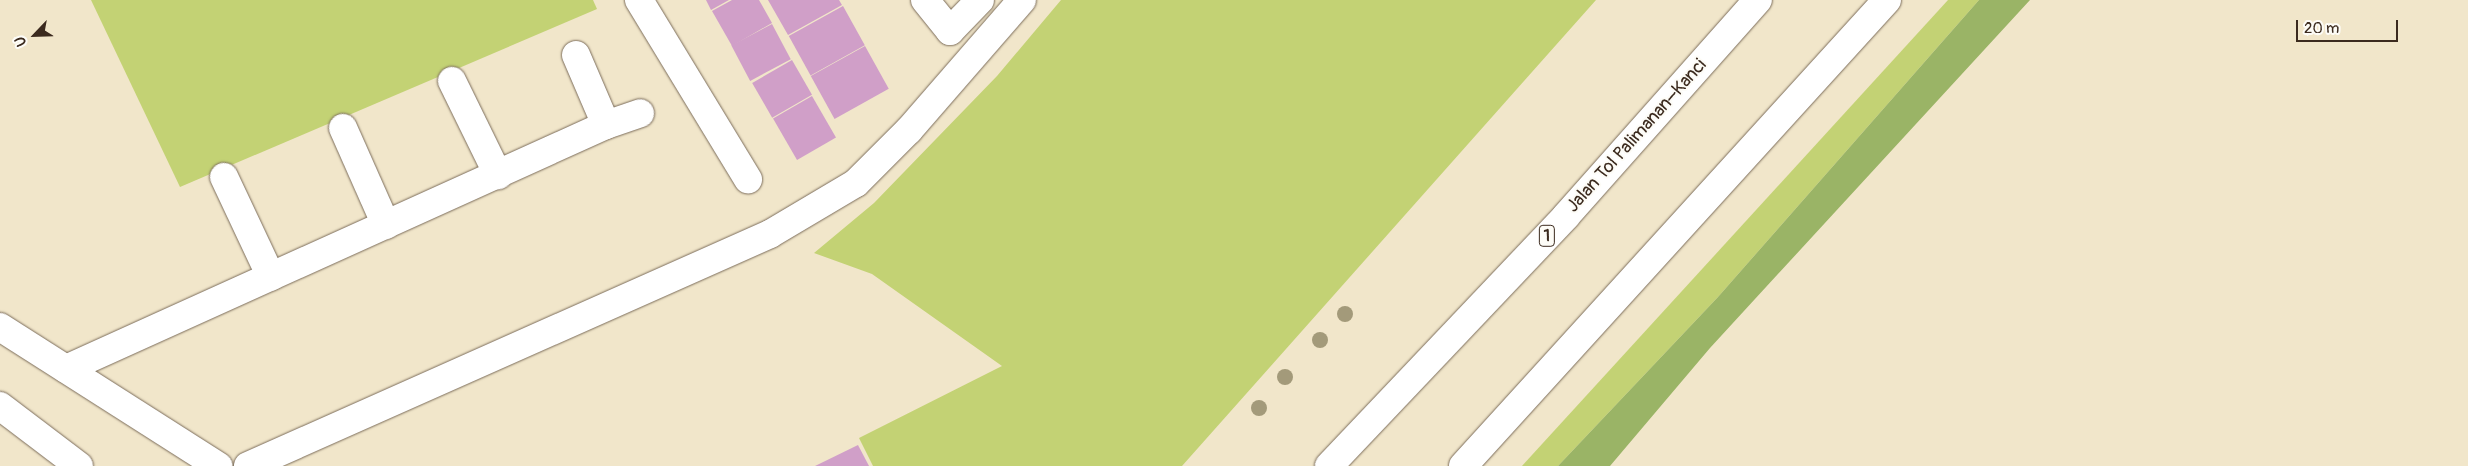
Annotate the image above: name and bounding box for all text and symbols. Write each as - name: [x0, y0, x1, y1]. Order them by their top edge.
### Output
- north arrow: [10, 10, 60, 60]
- scale bar: [2298, 10, 2400, 42]
- text: 20 m: [2304, 19, 2339, 38]
- text: U: [11, 34, 30, 49]
- street label: Jalan Tol Palimanan–Kanci: [1562, 55, 1712, 217]
- road number: 1: [1538, 222, 1556, 250]

